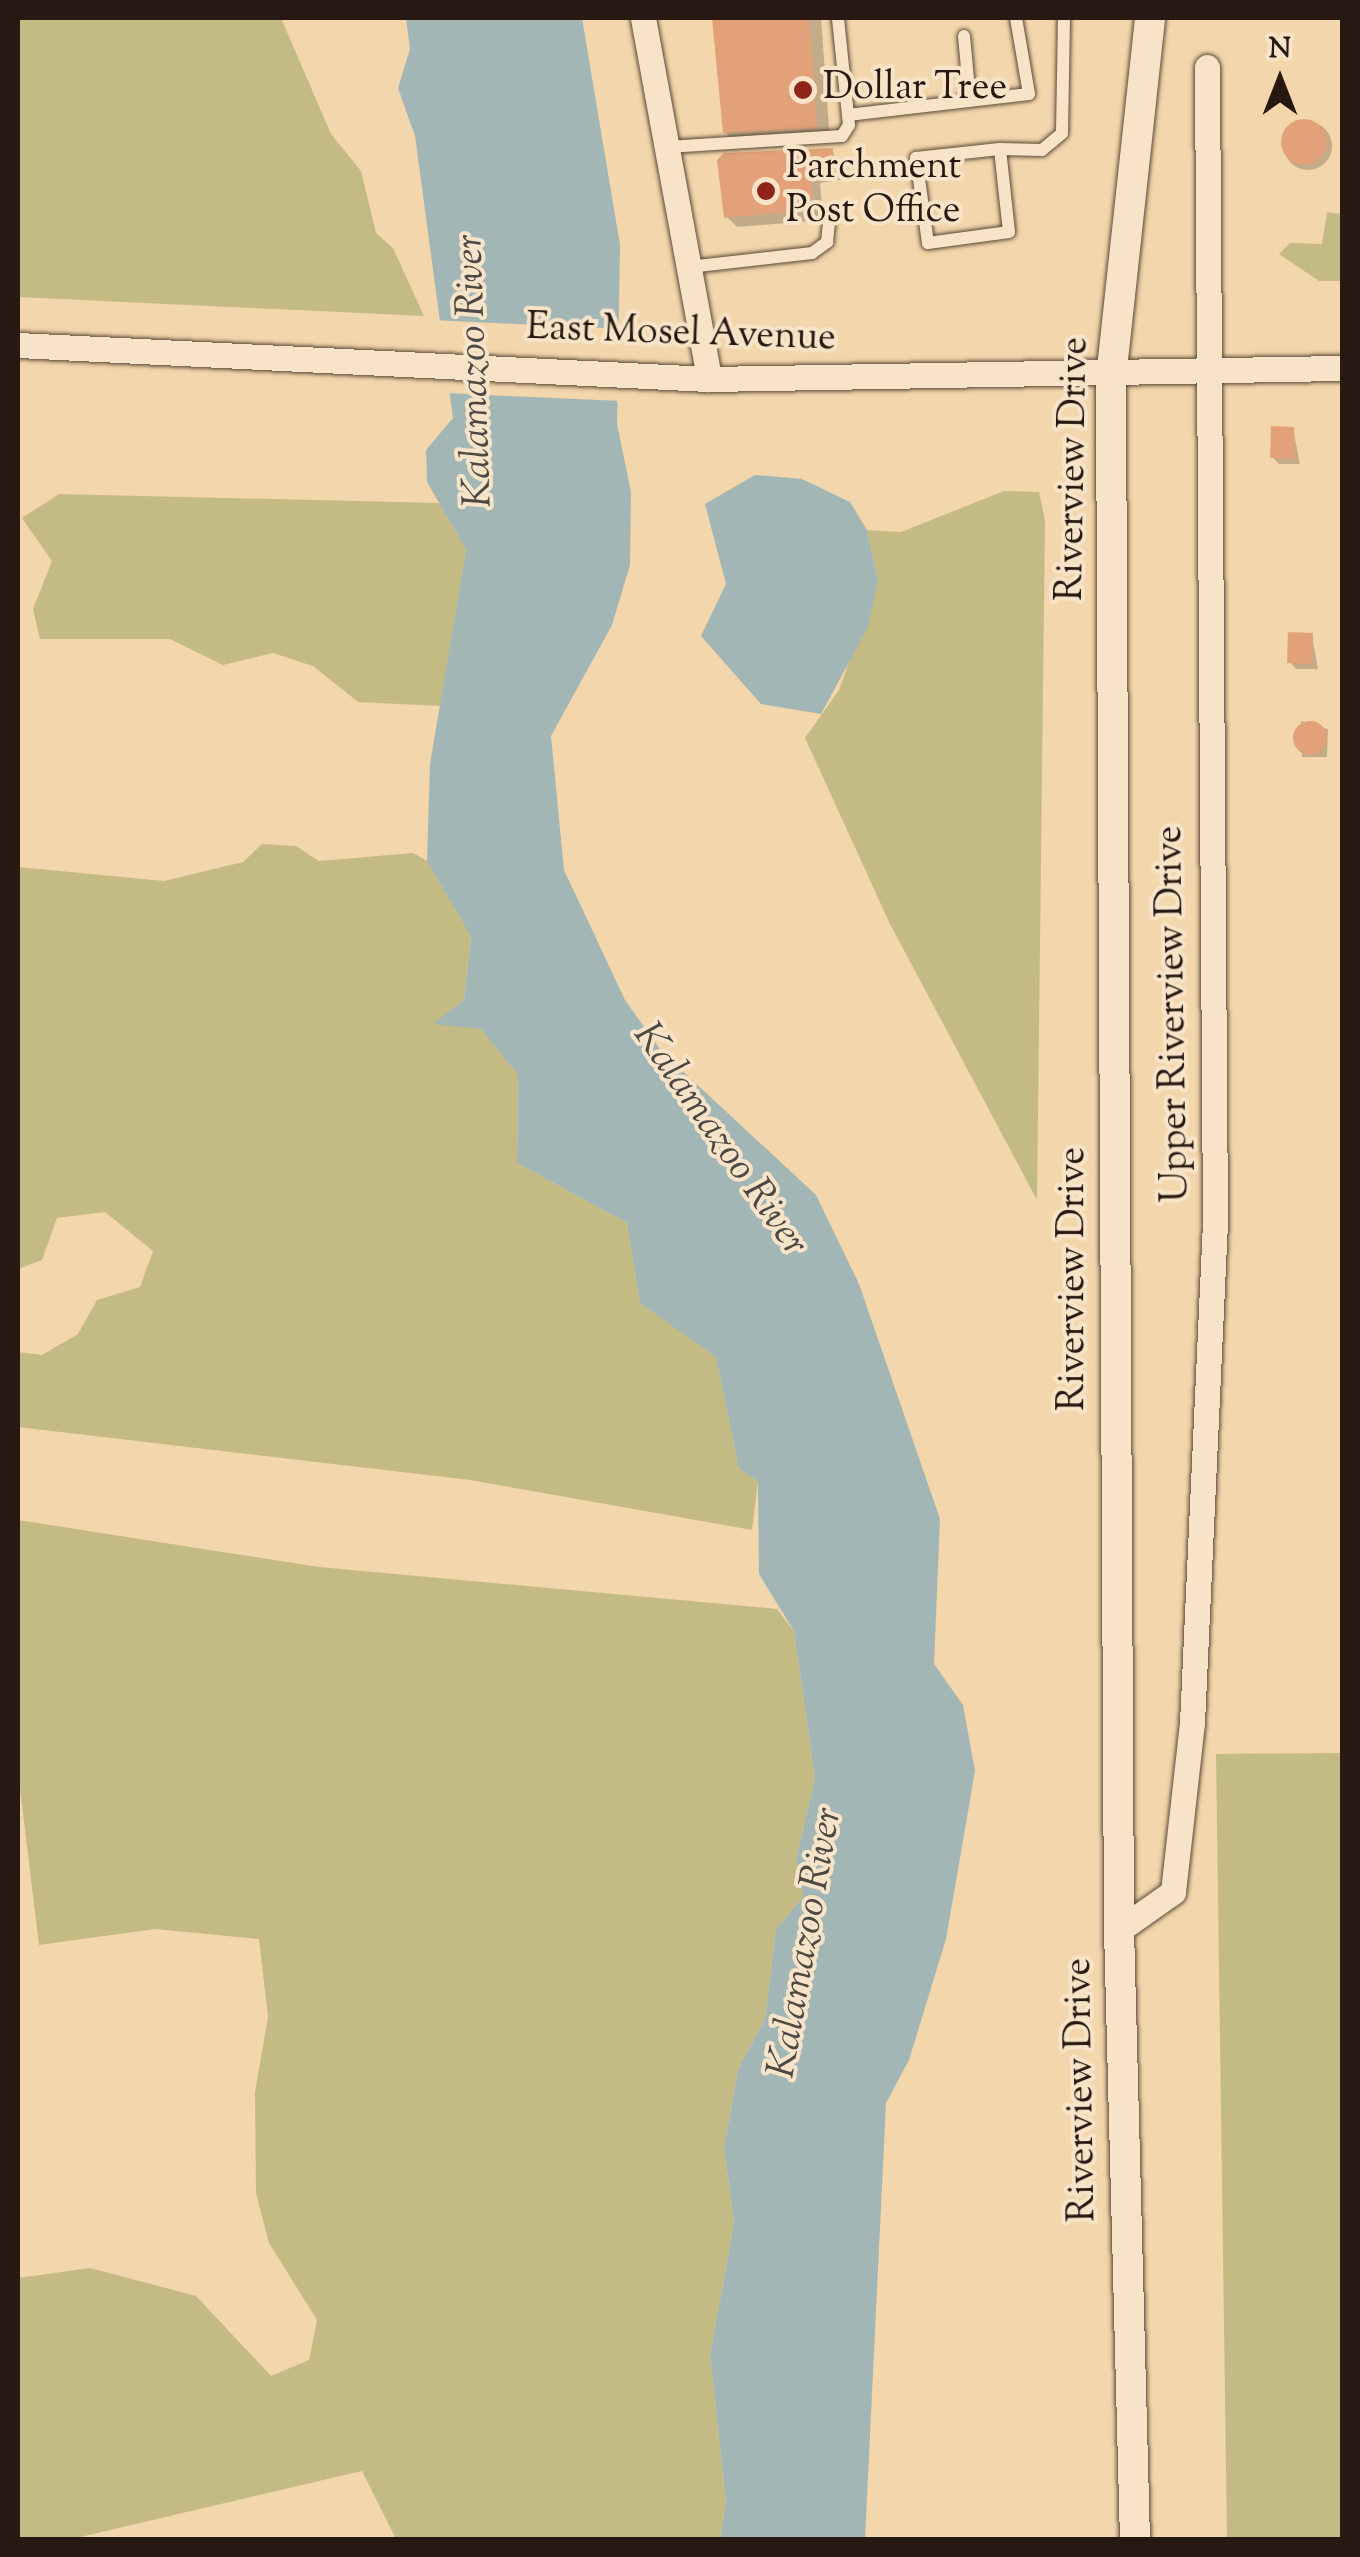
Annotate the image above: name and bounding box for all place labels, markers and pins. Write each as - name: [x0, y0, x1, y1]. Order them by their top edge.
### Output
- place label: Dollar Tree: [823, 67, 1007, 113]
- marker: Dollar Tree: [792, 79, 814, 101]
- place label: Parchment Post Office: [786, 146, 961, 235]
- marker: Parchment Post Office: [755, 180, 777, 202]

